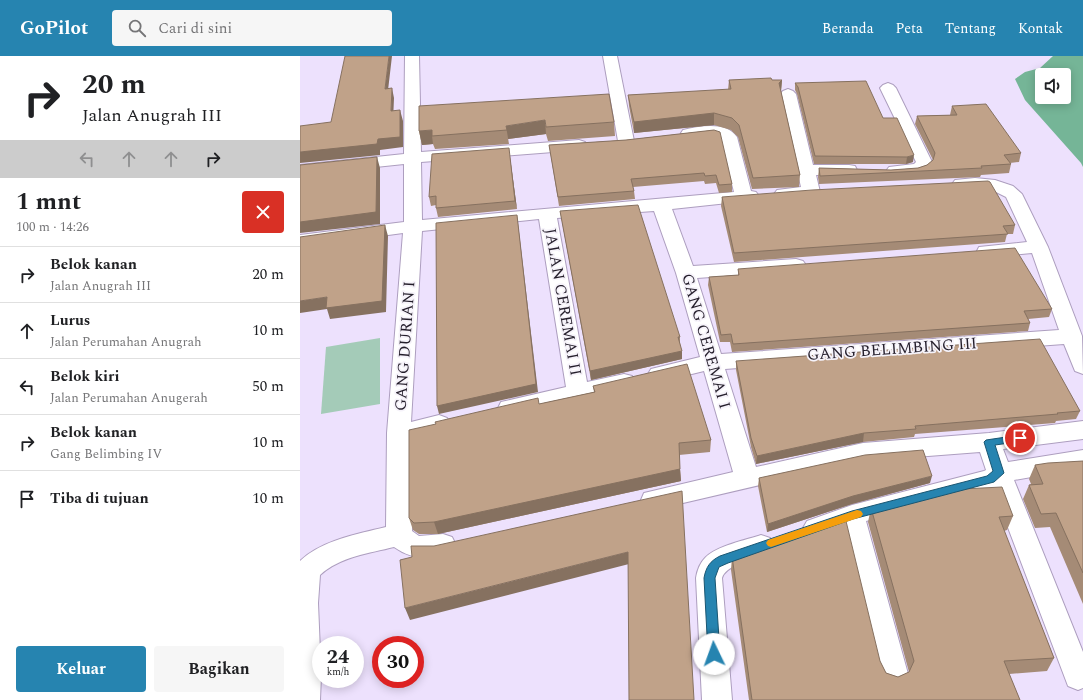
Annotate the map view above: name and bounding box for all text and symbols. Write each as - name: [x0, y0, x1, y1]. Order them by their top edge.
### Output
- search box: [112, 10, 392, 46]
- text: GoPilot: [20, 14, 88, 43]
- icon: search: [126, 17, 148, 39]
- text: Cari di sini: [158, 17, 232, 40]
- text: Beranda: [822, 18, 874, 39]
- text: Peta: [896, 18, 923, 39]
- text: Tentang: [945, 18, 996, 39]
- text: Kontak: [1018, 18, 1063, 39]
- text: 20 m: [82, 63, 146, 106]
- map controls: [1035, 68, 1071, 104]
- button: sound: [1035, 68, 1071, 104]
- icon: right: [16, 72, 68, 124]
- text: Jalan Anugrah III: [82, 102, 222, 129]
- icon: left: [76, 148, 98, 170]
- icon: ahead: [118, 148, 140, 170]
- icon: ahead: [160, 148, 182, 170]
- icon: right: [202, 148, 224, 170]
- text: 1 mnt: [16, 184, 81, 220]
- button: close: [242, 191, 284, 233]
- text: 100 m · 14:26: [16, 217, 89, 237]
- street label: JALAN CEREMAI II: [538, 226, 588, 378]
- text: Belok kanan: [50, 253, 137, 276]
- text: 20 m: [252, 263, 284, 286]
- icon: right: [16, 264, 38, 286]
- street label: GANG CEREMAI I: [675, 270, 737, 412]
- text: Jalan Anugrah III: [50, 276, 151, 296]
- street label: GANG DURIAN I: [388, 280, 422, 412]
- text: Lurus: [50, 309, 90, 332]
- text: 10 m: [252, 319, 284, 342]
- icon: ahead: [16, 320, 38, 342]
- street label: GANG BELIMBING III: [806, 331, 978, 367]
- text: Jalan Perumahan Anugrah: [50, 332, 202, 352]
- text: Belok kiri: [50, 365, 119, 388]
- text: 50 m: [252, 375, 284, 398]
- icon: left: [16, 376, 38, 398]
- text: Jalan Perumahan Anugerah: [50, 388, 208, 408]
- text: Belok kanan: [50, 421, 137, 444]
- pin: [1003, 421, 1037, 455]
- icon: arrive: [1009, 427, 1031, 449]
- text: 10 m: [252, 431, 284, 454]
- icon: right: [16, 432, 38, 454]
- text: Gang Belimbing IV: [50, 444, 162, 464]
- text: Tiba di tujuan: [50, 487, 149, 510]
- text: 10 m: [252, 487, 284, 510]
- icon: arrive: [16, 488, 38, 510]
- position arrow: [693, 633, 735, 675]
- speed limit sign: 30: [372, 636, 424, 688]
- text: 24: [327, 642, 349, 672]
- button: Keluar: [16, 646, 146, 692]
- button: Bagikan: [154, 646, 284, 692]
- text: km/h: [327, 664, 349, 680]

